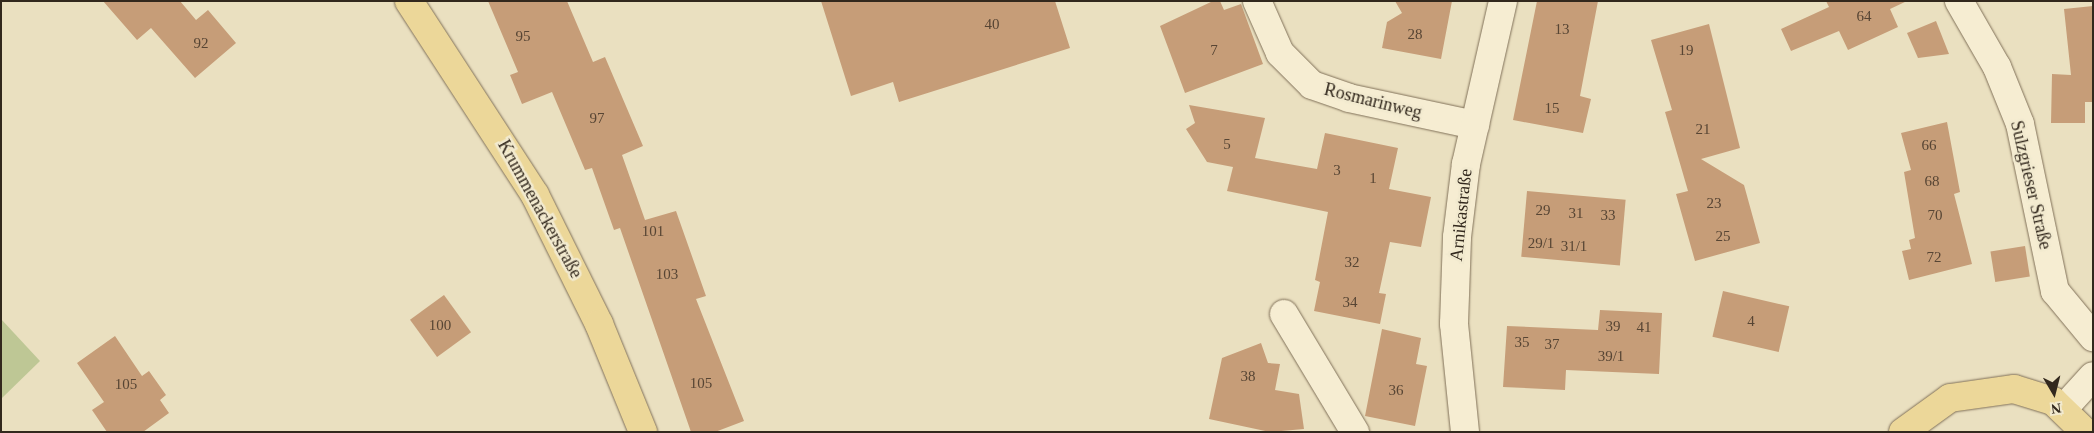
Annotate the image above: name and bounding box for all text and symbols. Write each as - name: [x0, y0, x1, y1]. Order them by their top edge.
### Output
- house number: 64: [1856, 8, 1872, 26]
- house number: 40: [984, 16, 1000, 34]
- house number: 13: [1554, 21, 1570, 39]
- house number: 28: [1408, 26, 1422, 44]
- house number: 95: [516, 28, 530, 46]
- house number: 92: [194, 35, 208, 53]
- house number: 7: [1210, 42, 1218, 60]
- house number: 19: [1678, 42, 1694, 60]
- street label: Rosmarinweg: [1322, 78, 1424, 124]
- house number: 15: [1544, 100, 1560, 118]
- house number: 97: [590, 110, 604, 128]
- street label: Sulzgrieser Straße: [2006, 119, 2056, 251]
- house number: 21: [1696, 121, 1710, 139]
- street label: Krummenackerstraße: [493, 136, 587, 282]
- house number: 5: [1223, 136, 1231, 154]
- house number: 66: [1922, 137, 1936, 155]
- house number: 3: [1333, 162, 1341, 180]
- street label: Arnikastraße: [1445, 168, 1477, 262]
- house number: 1: [1369, 170, 1377, 188]
- house number: 68: [1924, 173, 1940, 191]
- house number: 23: [1706, 195, 1722, 213]
- house number: 29: [1536, 202, 1550, 220]
- house number: 31: [1568, 205, 1584, 223]
- house number: 33: [1600, 207, 1616, 225]
- house number: 70: [1928, 207, 1942, 225]
- house number: 101: [642, 223, 664, 241]
- house number: 25: [1716, 228, 1730, 246]
- house number: 29/1: [1528, 235, 1554, 253]
- house number: 31/1: [1561, 238, 1587, 256]
- house number: 72: [1926, 249, 1942, 267]
- house number: 32: [1344, 254, 1360, 272]
- house number: 103: [656, 266, 678, 284]
- house number: 34: [1342, 294, 1358, 312]
- house number: 4: [1747, 313, 1755, 331]
- house number: 100: [429, 317, 451, 335]
- house number: 39: [1606, 318, 1620, 336]
- house number: 41: [1636, 319, 1652, 337]
- house number: 35: [1514, 334, 1530, 352]
- house number: 37: [1544, 336, 1560, 354]
- house number: 39/1: [1598, 348, 1624, 366]
- house number: 38: [1240, 368, 1256, 386]
- north arrow: [2029, 368, 2079, 418]
- house number: 105: [690, 375, 712, 393]
- house number: 105: [115, 376, 137, 394]
- house number: 36: [1388, 382, 1404, 400]
- text: N: [2050, 400, 2062, 416]

